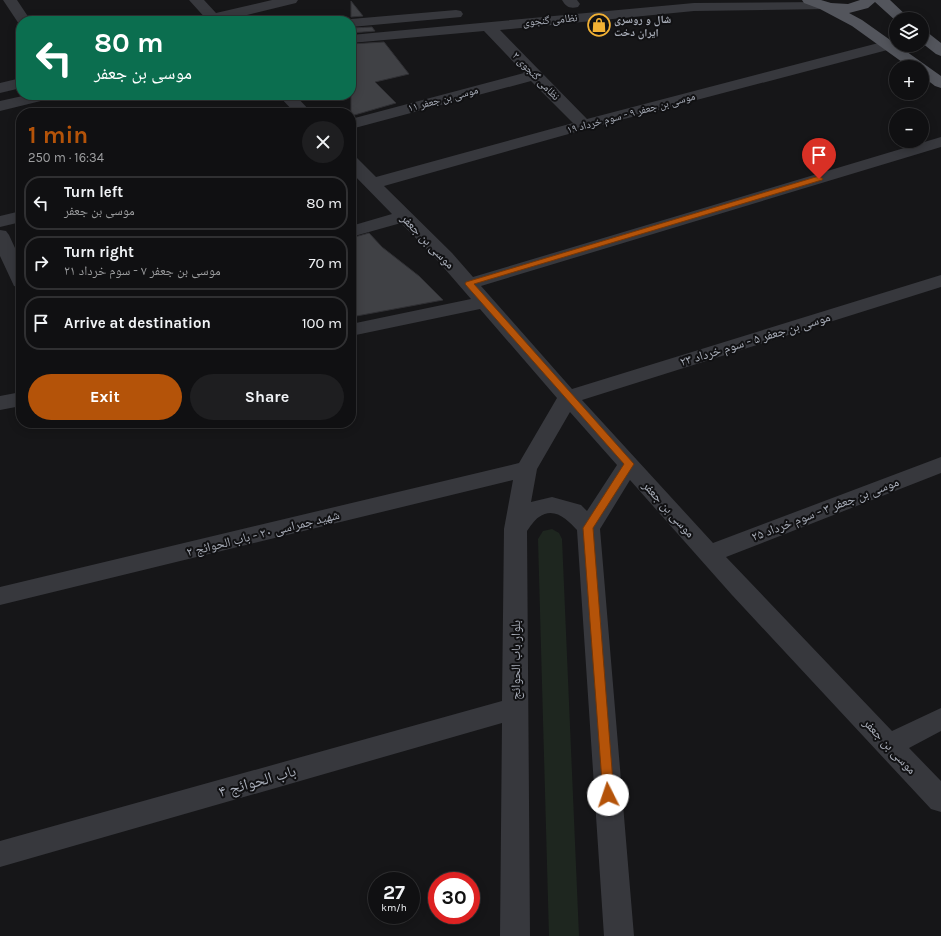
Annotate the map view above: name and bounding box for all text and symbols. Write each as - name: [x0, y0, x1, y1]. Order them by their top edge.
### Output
- street label: نظامی گنجوی: [522, 11, 578, 29]
- shop icon: شال و روسری ایران دخت: [586, 12, 612, 38]
- map controls: [889, 12, 929, 148]
- button: layers: [889, 12, 929, 52]
- place label: شال و روسری ایران دخت: [614, 13, 672, 40]
- text: 80 m: [94, 26, 163, 59]
- icon: left: [28, 32, 80, 84]
- street label: نظامی گنجوی ۲: [510, 49, 562, 103]
- button: +: [889, 60, 929, 100]
- text: موسی بن جعفر: [94, 62, 192, 84]
- street label: موسی بن جعفر ۱۱: [406, 83, 480, 115]
- street label: موسی بن جعفر ۹ - سوم خرداد ۱۹: [565, 90, 697, 136]
- button: −: [889, 108, 929, 148]
- text: 1 min: [28, 121, 88, 149]
- button: close: [302, 121, 344, 163]
- pin: [802, 138, 836, 179]
- icon: arrive: [808, 144, 830, 166]
- text: 250 m · 16:34: [28, 150, 104, 165]
- text: Turn left: [64, 183, 123, 201]
- icon: left: [30, 192, 52, 214]
- text: 80 m: [306, 194, 342, 212]
- text: موسی بن جعفر: [64, 203, 135, 218]
- street label: موسی بن جعفر: [397, 210, 458, 272]
- text: Turn right: [64, 243, 134, 261]
- icon: right: [30, 252, 52, 274]
- text: 70 m: [308, 254, 342, 272]
- text: موسی بن جعفر ۷ - سوم خرداد ۲۱: [64, 263, 221, 278]
- street label: موسی بن جعفر ۵ - سوم خرداد ۲۳: [678, 309, 832, 370]
- icon: arrive: [30, 312, 52, 334]
- text: Arrive at destination: [64, 314, 211, 332]
- text: 100 m: [302, 314, 342, 332]
- button: Exit: [28, 374, 182, 420]
- button: Share: [190, 374, 344, 420]
- street label: موسی بن جعفر ۳ - سوم خرداد ۲۵: [749, 474, 901, 545]
- street label: موسی بن جعفر: [638, 477, 698, 541]
- street label: شهید جمراسی ۲۰ - باب الحوائج ۲: [185, 507, 342, 561]
- street label: بلوار باب الحوائج: [508, 620, 525, 700]
- street label: موسی بن جعفر: [859, 714, 920, 778]
- street label: باب الحوائج ۴: [216, 761, 298, 802]
- position arrow: [587, 774, 629, 816]
- speed limit sign: 30: [428, 872, 480, 924]
- text: 27: [383, 881, 405, 904]
- text: km/h: [381, 902, 407, 914]

